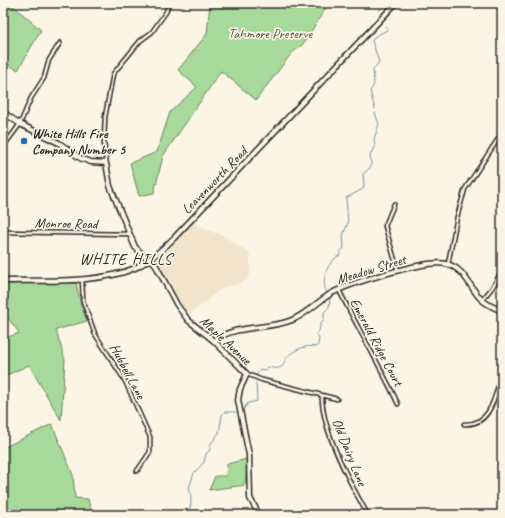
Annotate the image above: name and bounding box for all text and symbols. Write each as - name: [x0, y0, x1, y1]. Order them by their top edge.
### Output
- park label: Tahmore Preserve: [228, 25, 313, 42]
- place label: White Hills Fire Company Number 5: [32, 125, 127, 158]
- marker: White Hills Fire Company Number 5: [19, 136, 29, 146]
- street label: Leavenworth Road: [178, 141, 252, 217]
- street label: Monroe Road: [35, 214, 100, 233]
- district label: WHITE HILLS: [79, 249, 175, 269]
- street label: Meadow Street: [334, 250, 409, 288]
- street label: Emerald Ridge Court: [346, 296, 407, 390]
- street label: Maple Avenue: [196, 312, 256, 369]
- street label: Hubbell Lane: [106, 341, 150, 403]
- street label: Old Dairy Lane: [328, 416, 371, 490]

